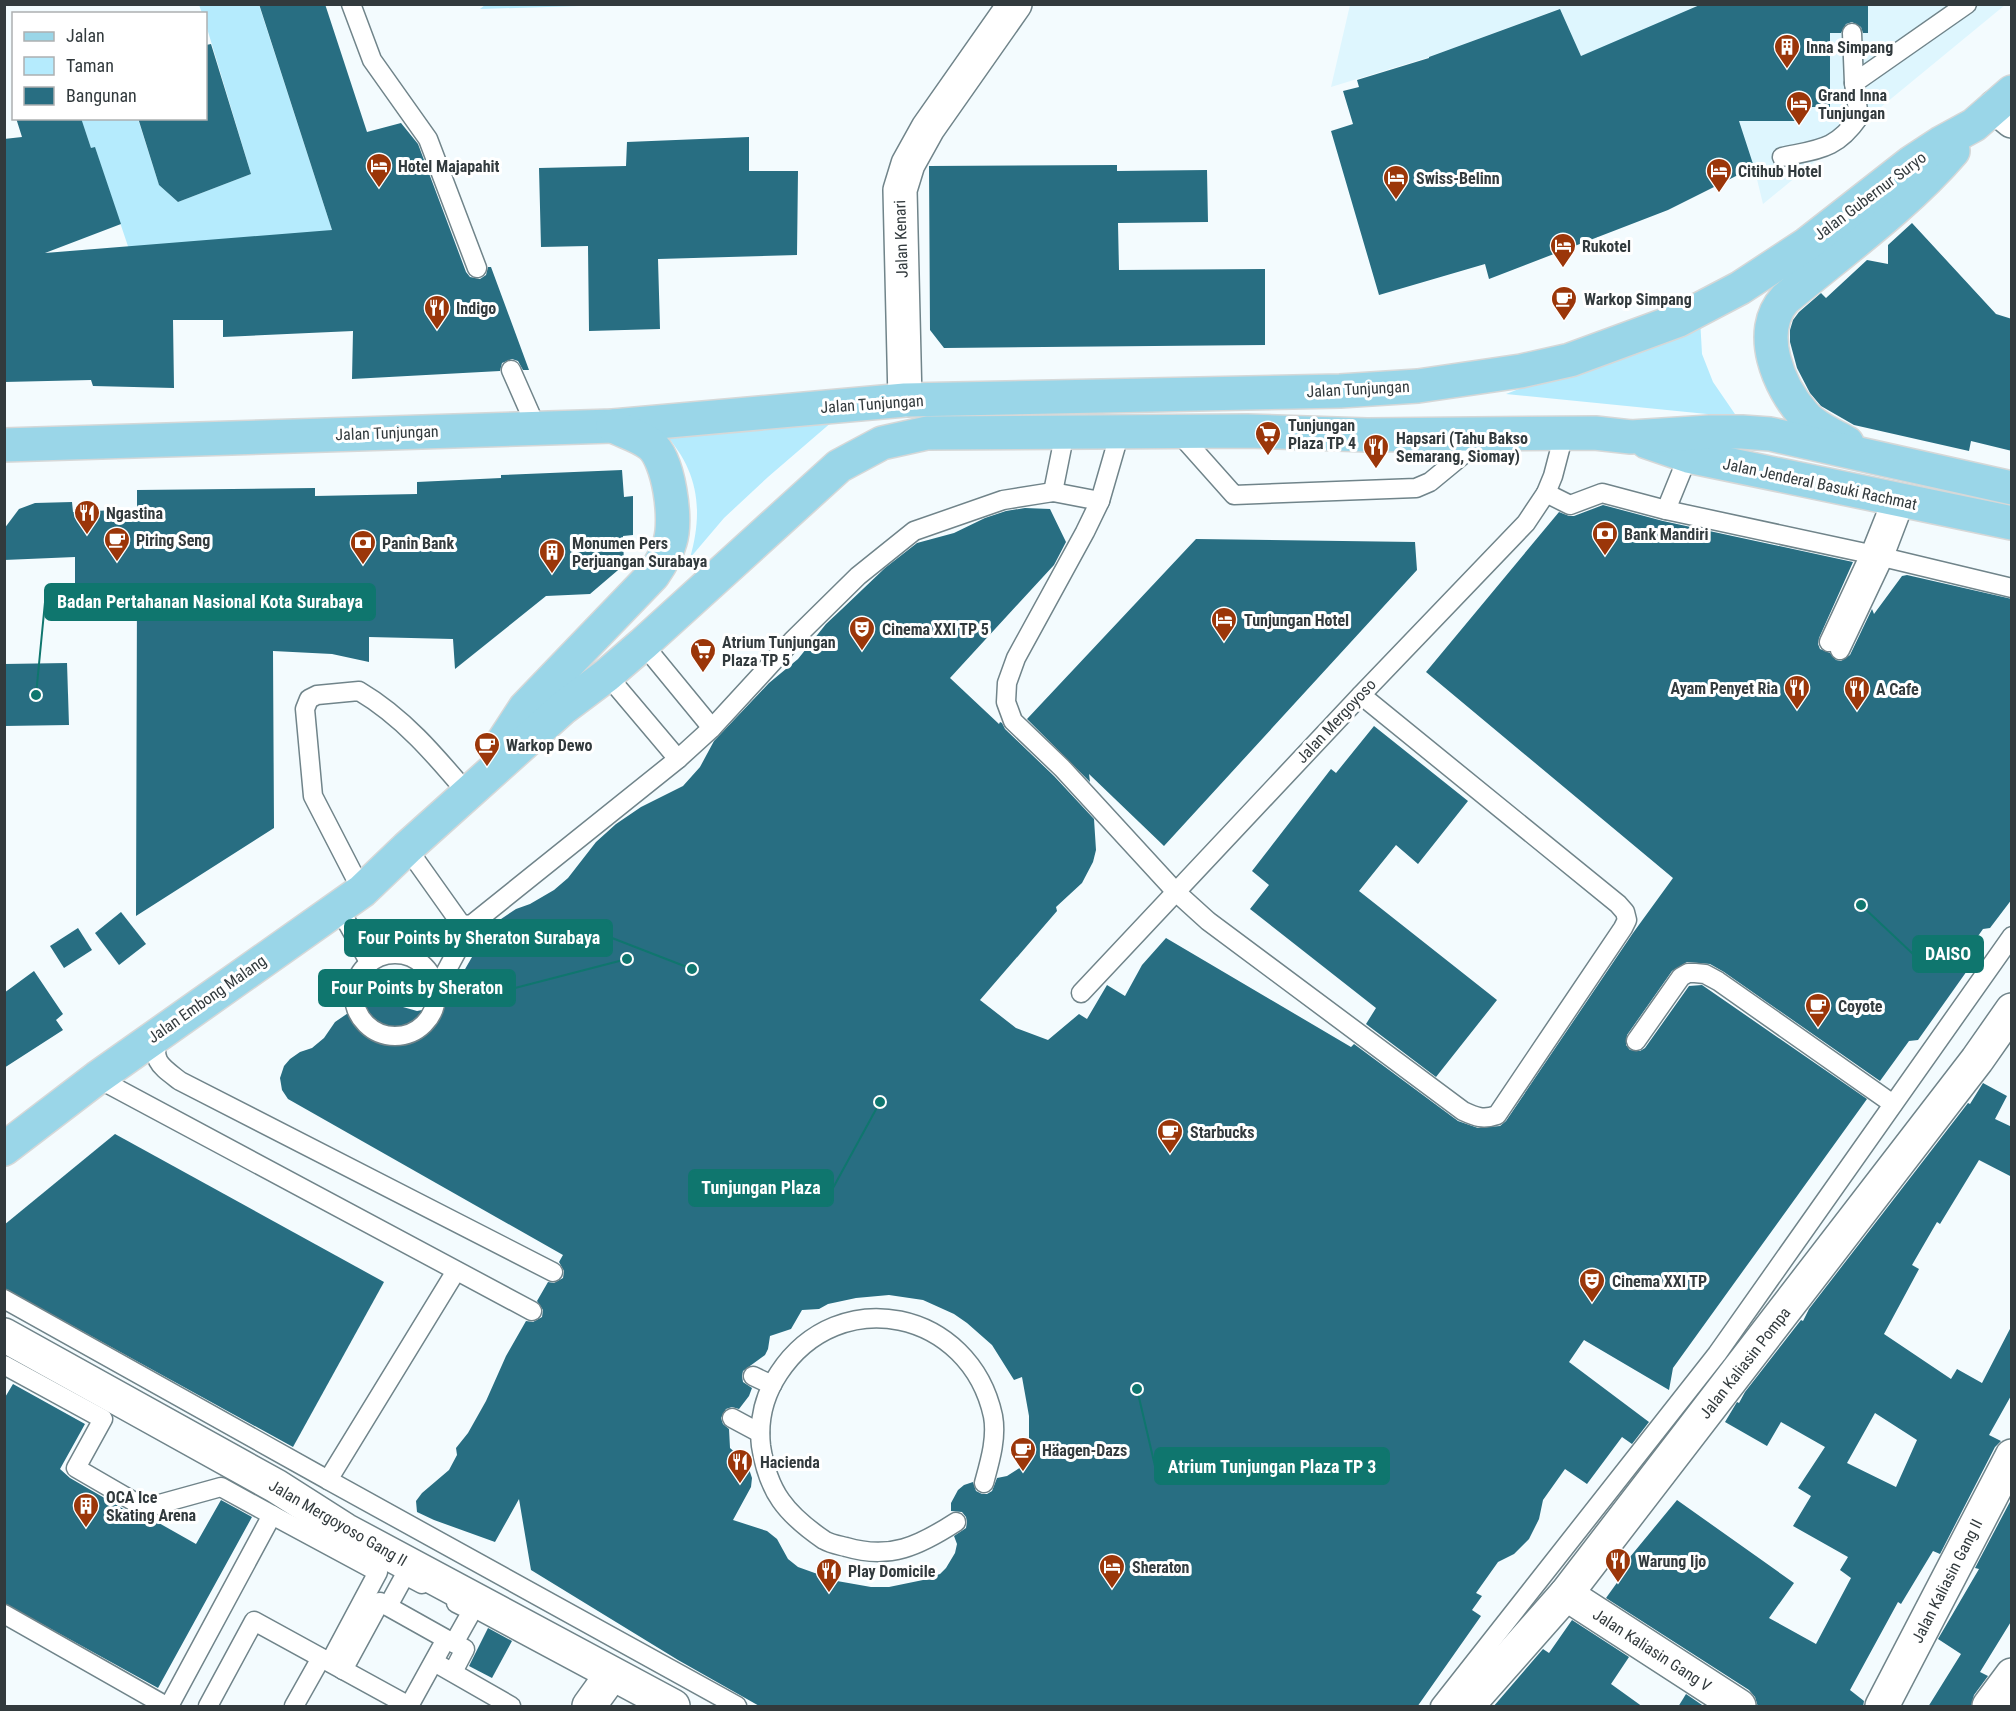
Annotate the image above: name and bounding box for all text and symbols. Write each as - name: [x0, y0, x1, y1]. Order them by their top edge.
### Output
- legend: [12, 12, 207, 120]
- text: Jalan: [66, 25, 105, 46]
- building icon: Inna Simpang: [1772, 32, 1802, 70]
- place label: Inna Simpang: [1806, 38, 1893, 57]
- text: Taman: [66, 55, 114, 76]
- text: Bangunan: [66, 85, 137, 106]
- place label: Grand Inna Tunjungan: [1818, 86, 1888, 123]
- hotel icon: Grand Inna Tunjungan: [1784, 89, 1814, 127]
- street label: Jalan Gubernur Suryo: [1810, 148, 1930, 244]
- hotel icon: Hotel Majapahit: [364, 151, 394, 189]
- hotel icon: Citihub Hotel: [1704, 156, 1734, 194]
- place label: Hotel Majapahit: [398, 157, 500, 176]
- place label: Citihub Hotel: [1738, 162, 1822, 181]
- hotel icon: Swiss-Belinn: [1381, 163, 1411, 201]
- place label: Swiss-Belinn: [1416, 169, 1500, 188]
- street label: Jalan Kenari: [890, 200, 912, 278]
- hotel icon: Rukotel: [1548, 231, 1578, 269]
- place label: Rukotel: [1582, 237, 1631, 256]
- cafe icon: Warkop Simpang: [1549, 284, 1579, 322]
- place label: Warkop Simpang: [1584, 290, 1692, 309]
- restaurant icon: Indigo: [422, 293, 452, 331]
- place label: Indigo: [456, 299, 496, 318]
- street label: Jalan Tunjungan: [1306, 377, 1410, 401]
- street label: Jalan Tunjungan: [820, 391, 924, 417]
- place label: Tunjungan Plaza TP 4: [1288, 416, 1356, 453]
- supermarket icon: Tunjungan Plaza TP 4: [1253, 419, 1283, 457]
- street label: Jalan Tunjungan: [335, 422, 439, 444]
- place label: Hapsari (Tahu Bakso Semarang, Siomay): [1396, 429, 1528, 466]
- restaurant icon: Hapsari (Tahu Bakso Semarang, Siomay): [1361, 432, 1391, 470]
- street label: Jalan Jenderal Basuki Rachmat: [1721, 454, 1919, 514]
- restaurant icon: Ngastina: [72, 498, 102, 536]
- place label: Ngastina: [106, 504, 163, 523]
- bank icon: Bank Mandiri: [1590, 519, 1620, 557]
- cafe icon: Piring Seng: [102, 525, 132, 563]
- place label: Bank Mandiri: [1624, 525, 1709, 544]
- bank icon: Panin Bank: [348, 528, 378, 566]
- place label: Piring Seng: [136, 531, 210, 550]
- place label: Panin Bank: [382, 534, 454, 553]
- place label: Monumen Pers Perjuangan Surabaya: [572, 534, 708, 571]
- building icon: Monumen Pers Perjuangan Surabaya: [537, 537, 567, 575]
- callout: Badan Pertahanan Nasional Kota Surabaya: [45, 584, 375, 620]
- text: Badan Pertahanan Nasional Kota Surabaya: [57, 591, 363, 612]
- hotel icon: Tunjungan Hotel: [1209, 605, 1239, 643]
- place label: Tunjungan Hotel: [1244, 611, 1349, 630]
- theatre icon: Cinema XXI TP 5: [847, 614, 877, 652]
- place label: Cinema XXI TP 5: [882, 620, 989, 639]
- place label: Atrium Tunjungan Plaza TP 5: [722, 633, 836, 670]
- supermarket icon: Atrium Tunjungan Plaza TP 5: [688, 636, 718, 674]
- restaurant icon: Ayam Penyet Ria: [1782, 673, 1812, 711]
- restaurant icon: A Cafe: [1842, 674, 1872, 712]
- street label: Jalan Mergoyoso: [1292, 675, 1380, 767]
- place label: Ayam Penyet Ria: [1671, 679, 1778, 698]
- place label: A Cafe: [1876, 680, 1919, 699]
- cafe icon: Warkop Dewo: [472, 730, 502, 768]
- place label: Warkop Dewo: [506, 736, 593, 755]
- callout: Four Points by Sheraton Surabaya: [345, 920, 612, 956]
- text: Four Points by Sheraton Surabaya: [358, 927, 600, 948]
- callout: DAISO: [1913, 936, 1983, 972]
- text: DAISO: [1925, 943, 1971, 964]
- street label: Jalan Embong Malang: [144, 951, 270, 1047]
- callout: Four Points by Sheraton: [319, 970, 515, 1006]
- text: Four Points by Sheraton: [331, 977, 503, 998]
- cafe icon: Coyote: [1803, 991, 1833, 1029]
- place label: Coyote: [1838, 997, 1883, 1016]
- cafe icon: Starbucks: [1155, 1117, 1185, 1155]
- place label: Starbucks: [1190, 1123, 1254, 1142]
- callout: Tunjungan Plaza: [689, 1170, 833, 1206]
- text: Tunjungan Plaza: [701, 1177, 821, 1198]
- theatre icon: Cinema XXI TP: [1577, 1266, 1607, 1304]
- place label: Cinema XXI TP: [1612, 1272, 1707, 1291]
- street label: Jalan Kaliasin Pompa: [1696, 1303, 1794, 1423]
- cafe icon: Häagen-Dazs: [1008, 1435, 1038, 1473]
- place label: Häagen-Dazs: [1042, 1441, 1127, 1460]
- restaurant icon: Hacienda: [725, 1447, 755, 1485]
- callout: Atrium Tunjungan Plaza TP 3: [1155, 1448, 1389, 1484]
- place label: Hacienda: [760, 1453, 820, 1472]
- text: Atrium Tunjungan Plaza TP 3: [1168, 1456, 1376, 1477]
- street label: Jalan Mergoyoso Gang II: [266, 1476, 410, 1570]
- place label: OCA Ice Skating Arena: [106, 1488, 197, 1525]
- building icon: OCA Ice Skating Arena: [71, 1491, 101, 1529]
- street label: Jalan Kaliasin Gang II: [1908, 1516, 1986, 1646]
- restaurant icon: Warung Ijo: [1603, 1546, 1633, 1584]
- hotel icon: Sheraton: [1097, 1552, 1127, 1590]
- place label: Warung Ijo: [1638, 1552, 1706, 1571]
- restaurant icon: Play Domicile: [814, 1556, 844, 1594]
- place label: Sheraton: [1132, 1558, 1189, 1577]
- place label: Play Domicile: [848, 1562, 936, 1581]
- street label: Jalan Kaliasin Gang V: [1589, 1605, 1715, 1695]

